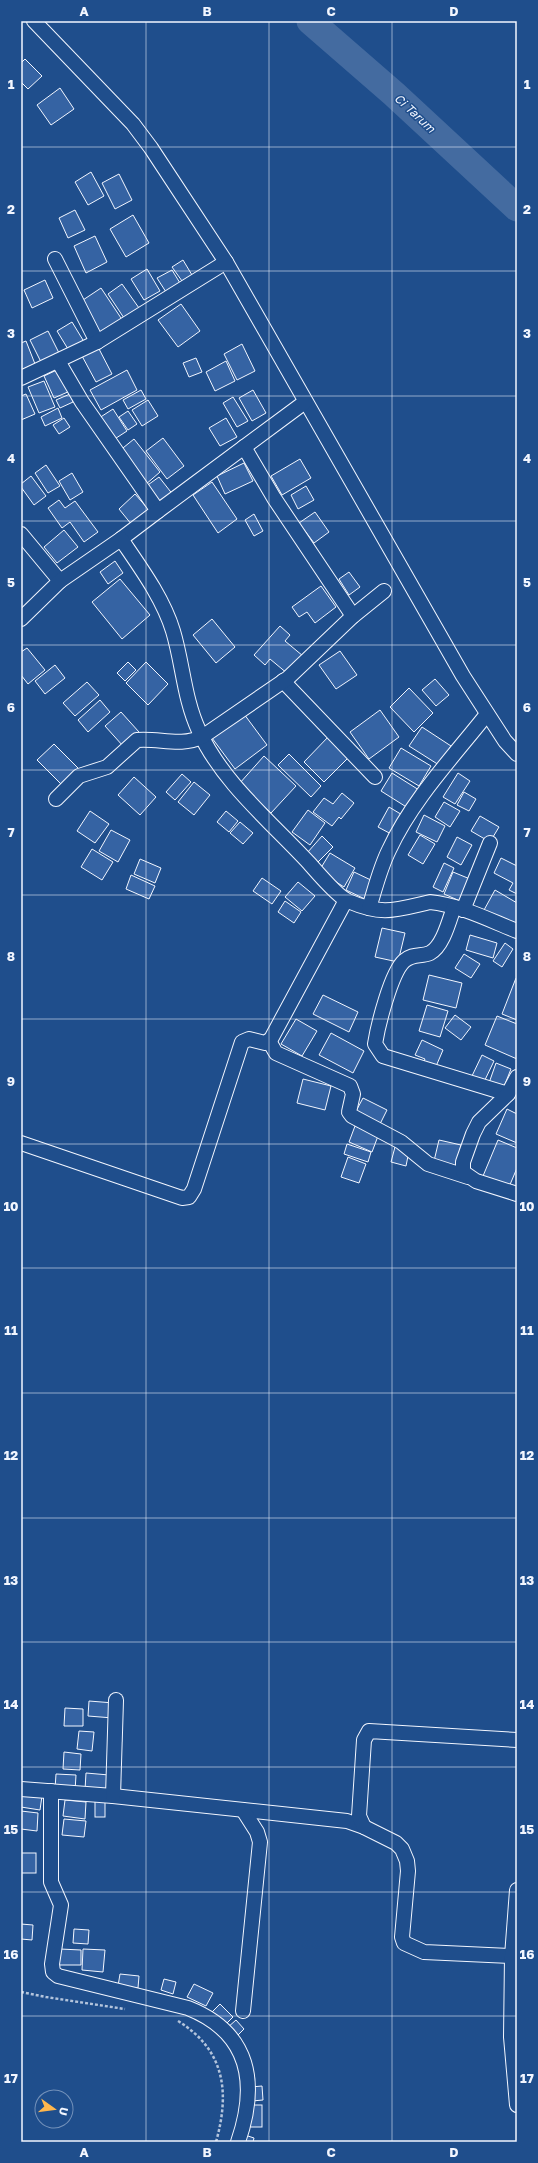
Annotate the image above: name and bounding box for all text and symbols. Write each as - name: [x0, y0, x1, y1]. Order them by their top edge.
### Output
- text: A: [79, 3, 89, 19]
- text: B: [202, 3, 212, 19]
- text: C: [326, 3, 336, 19]
- text: D: [449, 3, 459, 19]
- text: 1: [8, 76, 15, 92]
- text: 1: [524, 76, 531, 92]
- water label: Ci Tarum: [392, 90, 439, 137]
- text: 2: [7, 201, 15, 217]
- text: 2: [523, 201, 531, 217]
- text: 3: [7, 325, 15, 341]
- text: 3: [523, 325, 531, 341]
- text: 4: [7, 450, 15, 466]
- text: 4: [523, 450, 531, 466]
- text: 5: [7, 574, 15, 590]
- text: 5: [523, 574, 531, 590]
- text: 6: [7, 699, 15, 715]
- text: 6: [523, 699, 531, 715]
- text: 7: [7, 824, 15, 840]
- text: 7: [523, 824, 531, 840]
- text: 8: [7, 948, 15, 964]
- text: 8: [523, 948, 531, 964]
- text: 9: [7, 1073, 15, 1089]
- text: 9: [523, 1073, 531, 1089]
- text: 10: [3, 1198, 19, 1214]
- text: 10: [519, 1198, 535, 1214]
- text: 11: [4, 1322, 18, 1338]
- text: 11: [520, 1322, 534, 1338]
- text: 12: [4, 1447, 18, 1463]
- text: 12: [520, 1447, 534, 1463]
- text: 13: [4, 1572, 18, 1588]
- text: 13: [520, 1572, 534, 1588]
- text: 14: [4, 1696, 18, 1712]
- text: 14: [520, 1696, 534, 1712]
- text: 15: [4, 1821, 18, 1837]
- text: 15: [520, 1821, 534, 1837]
- text: 16: [4, 1946, 18, 1962]
- text: 16: [520, 1946, 534, 1962]
- text: 17: [4, 2070, 18, 2086]
- text: 17: [520, 2070, 534, 2086]
- north arrow: [34, 2089, 74, 2129]
- text: U: [57, 2106, 71, 2117]
- text: A: [79, 2144, 89, 2160]
- text: B: [202, 2144, 212, 2160]
- text: C: [326, 2144, 336, 2160]
- text: D: [449, 2144, 459, 2160]

